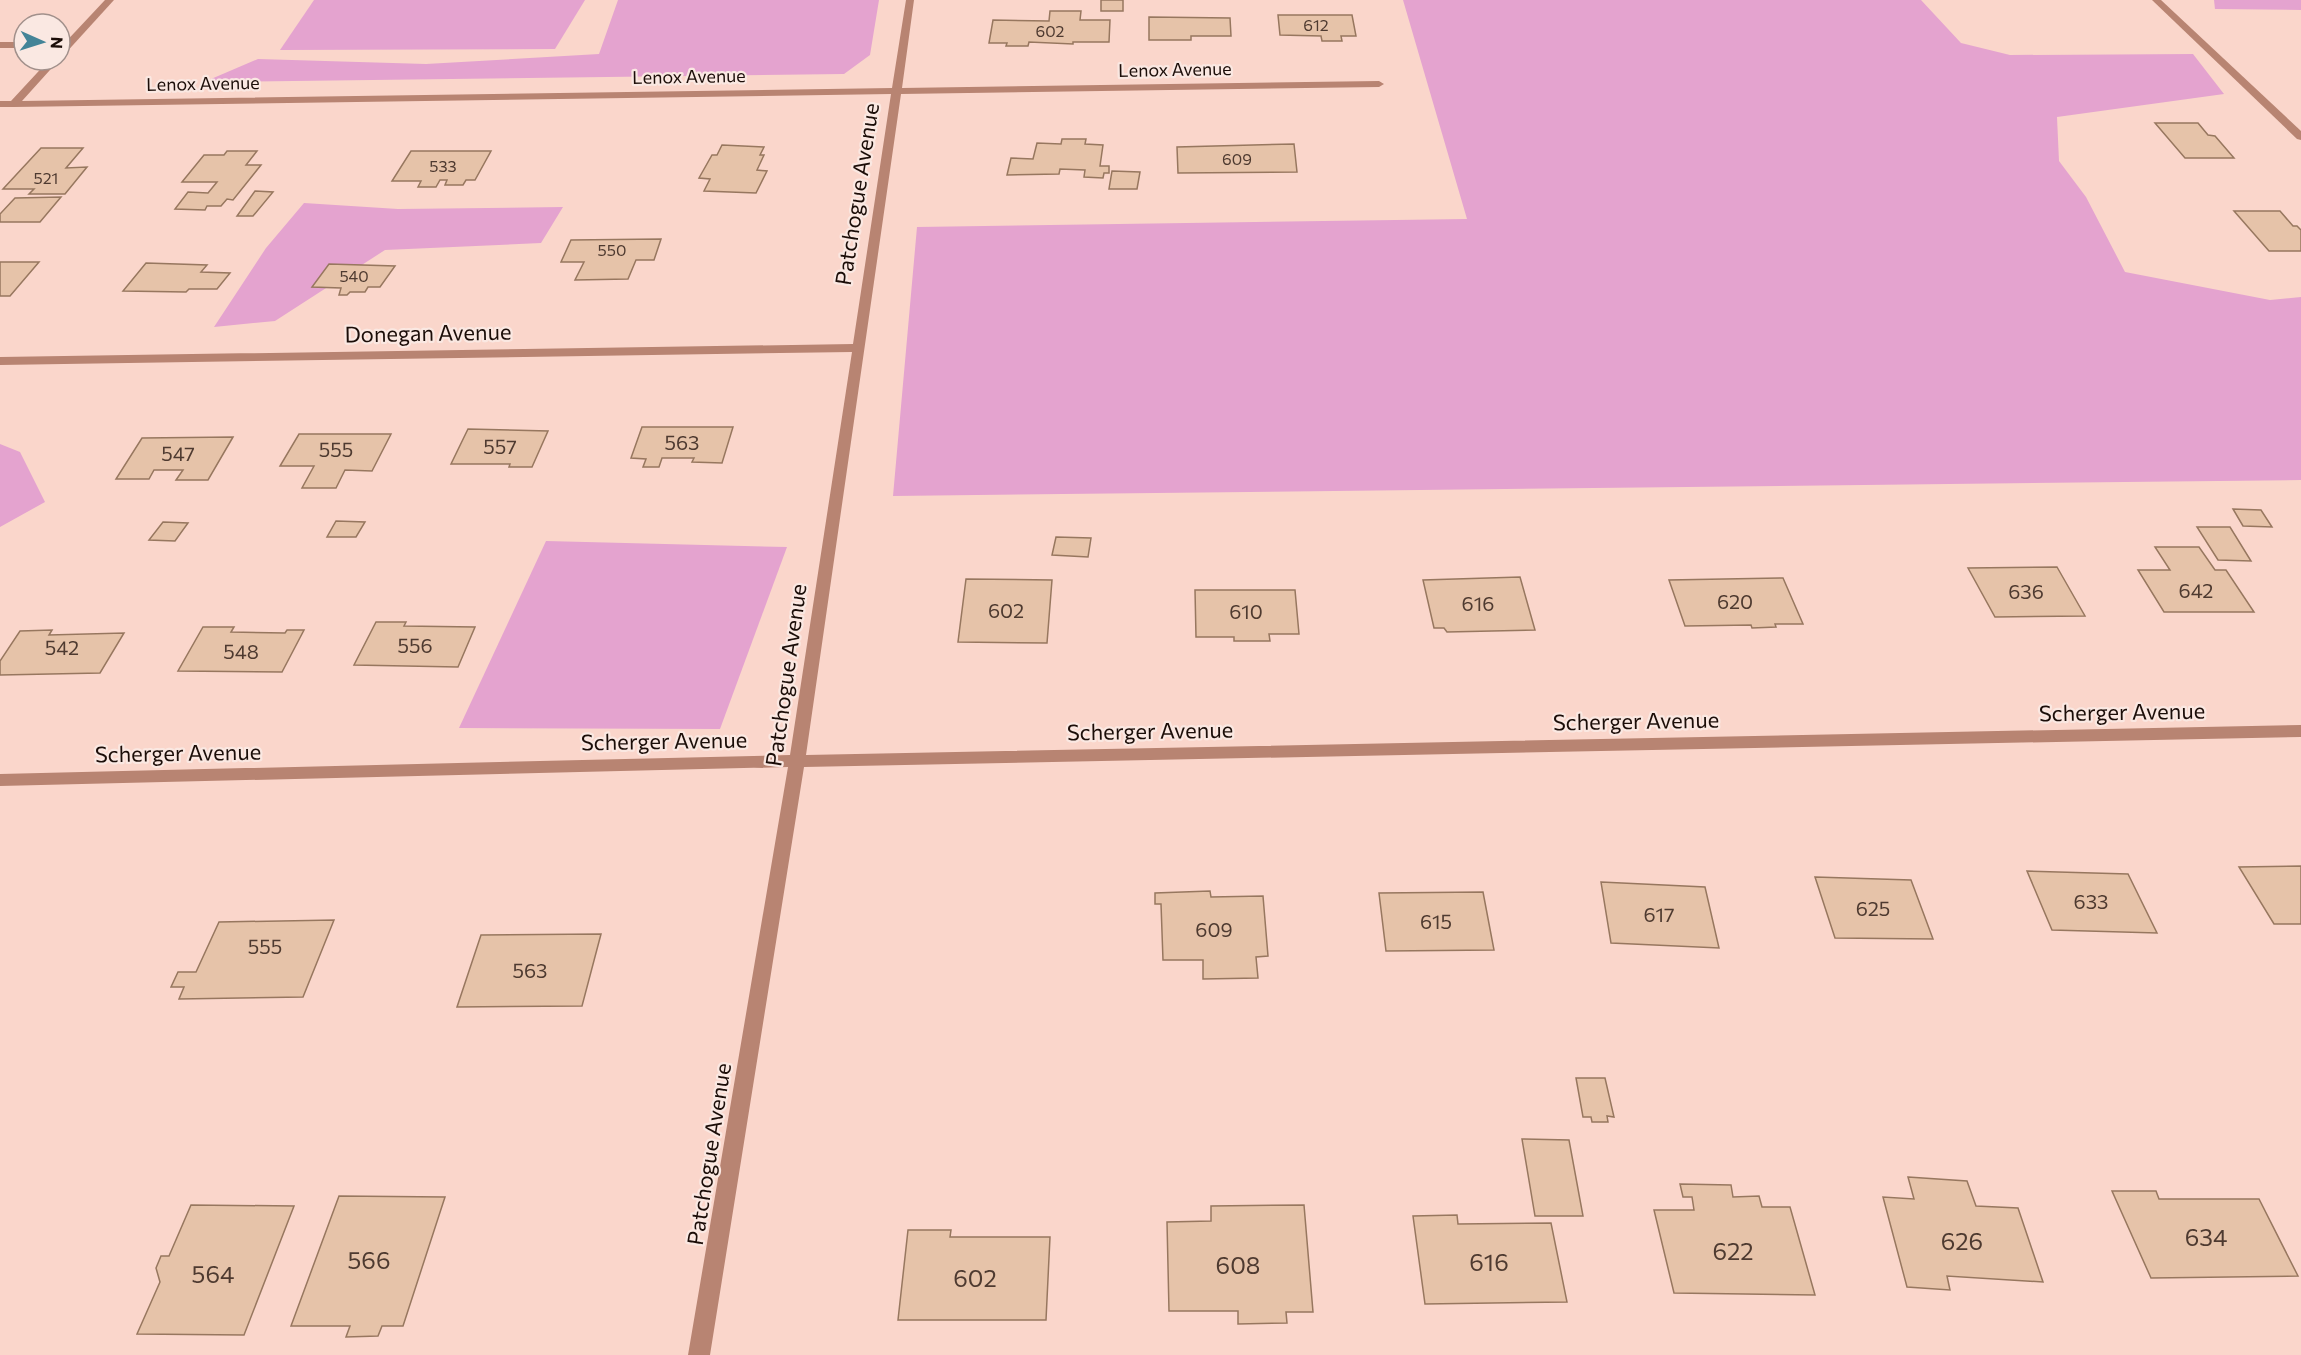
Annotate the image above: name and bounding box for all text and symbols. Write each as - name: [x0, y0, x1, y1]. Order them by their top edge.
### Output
- north arrow: [12, 12, 72, 72]
- house number: 612: [1303, 15, 1329, 34]
- house number: 602: [1036, 21, 1065, 40]
- text: N: [48, 36, 67, 49]
- street label: Lenox Avenue: [1118, 57, 1232, 81]
- street label: Lenox Avenue: [632, 64, 746, 88]
- street label: Lenox Avenue: [146, 71, 260, 95]
- street label: Patchogue Avenue: [829, 101, 884, 287]
- house number: 609: [1222, 149, 1252, 168]
- house number: 533: [429, 156, 457, 175]
- house number: 521: [34, 168, 58, 187]
- house number: 550: [598, 240, 626, 259]
- house number: 540: [339, 266, 369, 285]
- street label: Donegan Avenue: [344, 318, 512, 347]
- house number: 563: [665, 430, 700, 454]
- house number: 557: [483, 434, 517, 458]
- house number: 555: [319, 437, 353, 461]
- house number: 547: [161, 441, 195, 465]
- house number: 642: [2179, 578, 2213, 602]
- house number: 636: [2008, 579, 2044, 603]
- street label: Patchogue Avenue: [759, 582, 812, 768]
- house number: 620: [1717, 589, 1753, 613]
- house number: 616: [1462, 591, 1494, 615]
- house number: 602: [988, 598, 1024, 622]
- house number: 610: [1229, 599, 1263, 623]
- house number: 556: [397, 633, 433, 657]
- house number: 542: [45, 635, 79, 659]
- house number: 548: [223, 639, 259, 663]
- street label: Scherger Avenue: [2039, 697, 2205, 726]
- street label: Scherger Avenue: [1553, 706, 1719, 735]
- street label: Scherger Avenue: [1067, 716, 1233, 745]
- street label: Scherger Avenue: [581, 726, 747, 755]
- street label: Scherger Avenue: [95, 738, 261, 767]
- house number: 633: [2074, 889, 2108, 913]
- house number: 625: [1856, 896, 1890, 920]
- house number: 617: [1643, 902, 1675, 926]
- house number: 615: [1420, 909, 1452, 933]
- house number: 609: [1195, 917, 1233, 941]
- house number: 555: [248, 934, 282, 958]
- house number: 563: [513, 958, 548, 982]
- street label: Patchogue Avenue: [681, 1061, 736, 1247]
- house number: 634: [2185, 1222, 2227, 1251]
- house number: 626: [1941, 1226, 1983, 1255]
- house number: 622: [1712, 1236, 1754, 1265]
- house number: 566: [348, 1245, 390, 1274]
- house number: 616: [1469, 1247, 1509, 1276]
- house number: 608: [1216, 1250, 1260, 1279]
- house number: 564: [192, 1259, 234, 1288]
- house number: 602: [953, 1263, 997, 1292]

